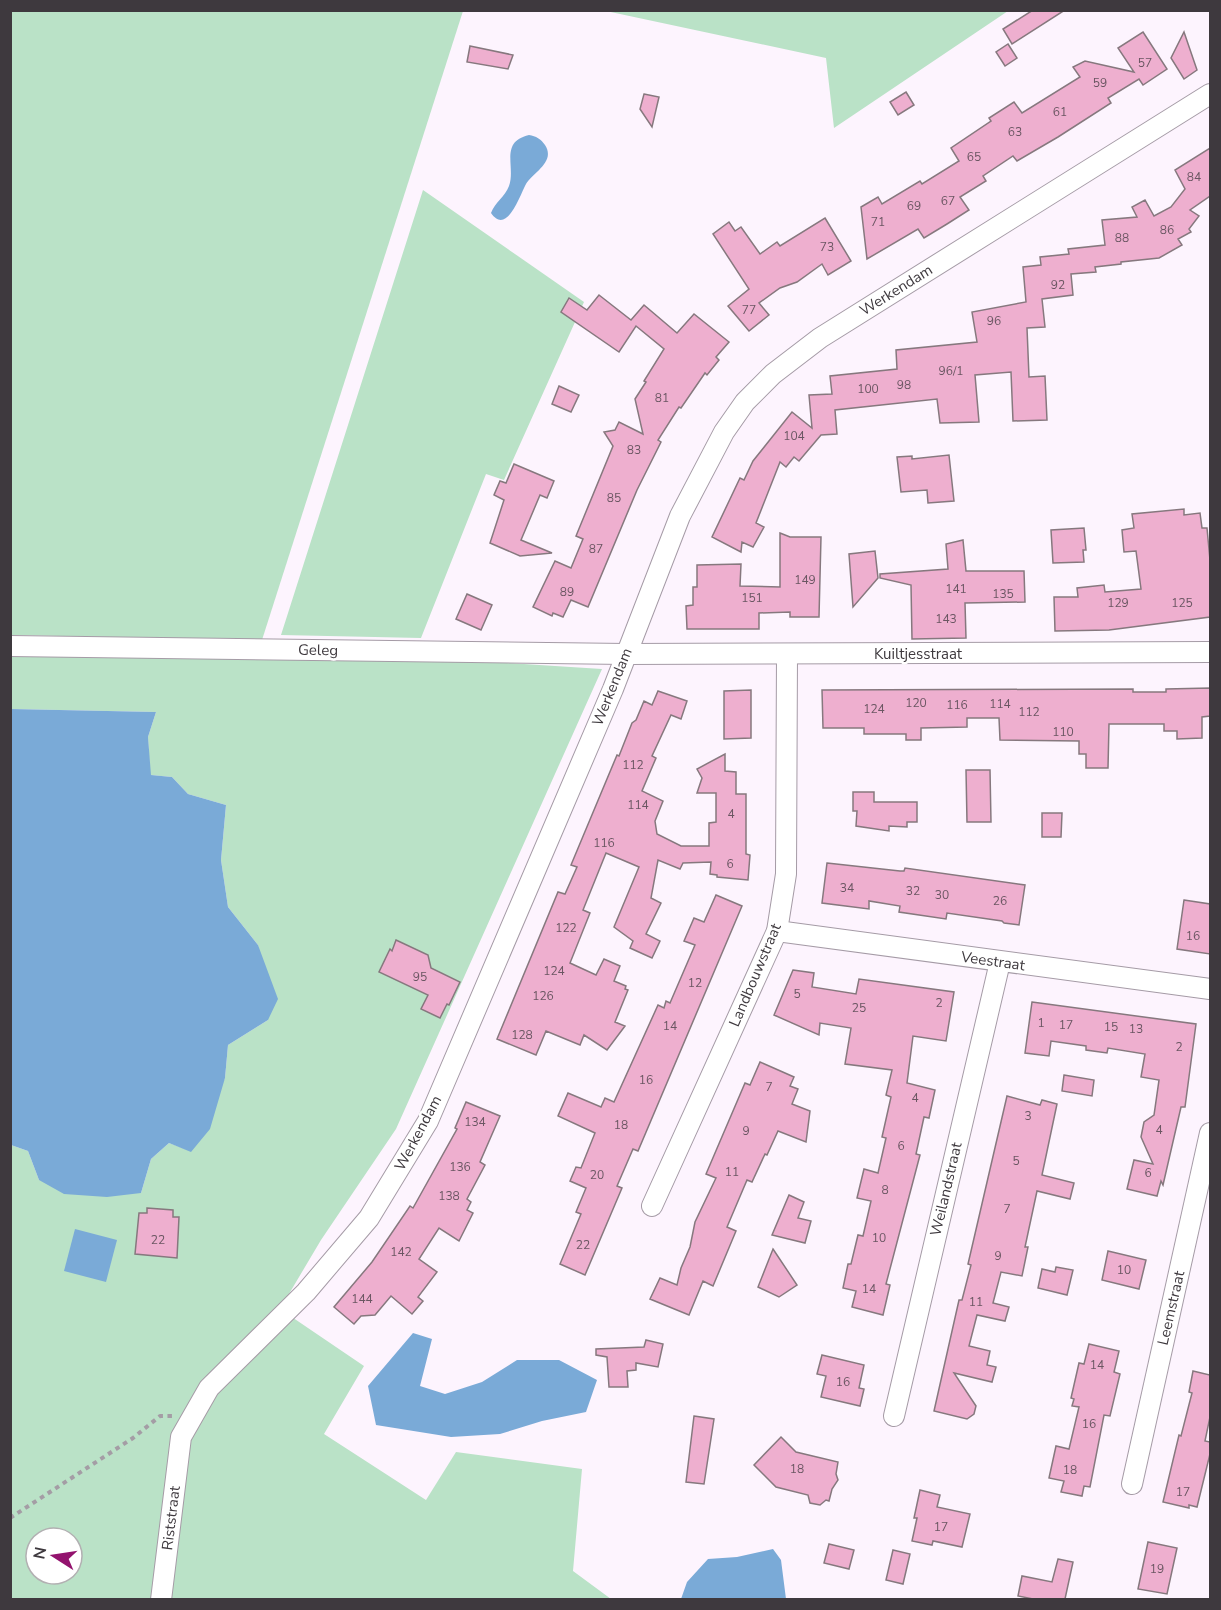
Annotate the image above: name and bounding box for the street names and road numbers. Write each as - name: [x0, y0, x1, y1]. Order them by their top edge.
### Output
- street label: Werkendam: [856, 260, 936, 320]
- street label: Geleg: [298, 640, 338, 660]
- street label: Kuiltjesstraat: [874, 644, 963, 664]
- street label: Werkendam: [587, 645, 637, 729]
- street label: Landbouwstraat: [724, 920, 786, 1030]
- street label: Veestraat: [959, 946, 1027, 975]
- street label: Werkendam: [390, 1092, 446, 1174]
- street label: Weilandstraat: [926, 1139, 967, 1238]
- street label: Leemstraat: [1153, 1268, 1189, 1347]
- street label: Riststraat: [157, 1484, 185, 1551]

